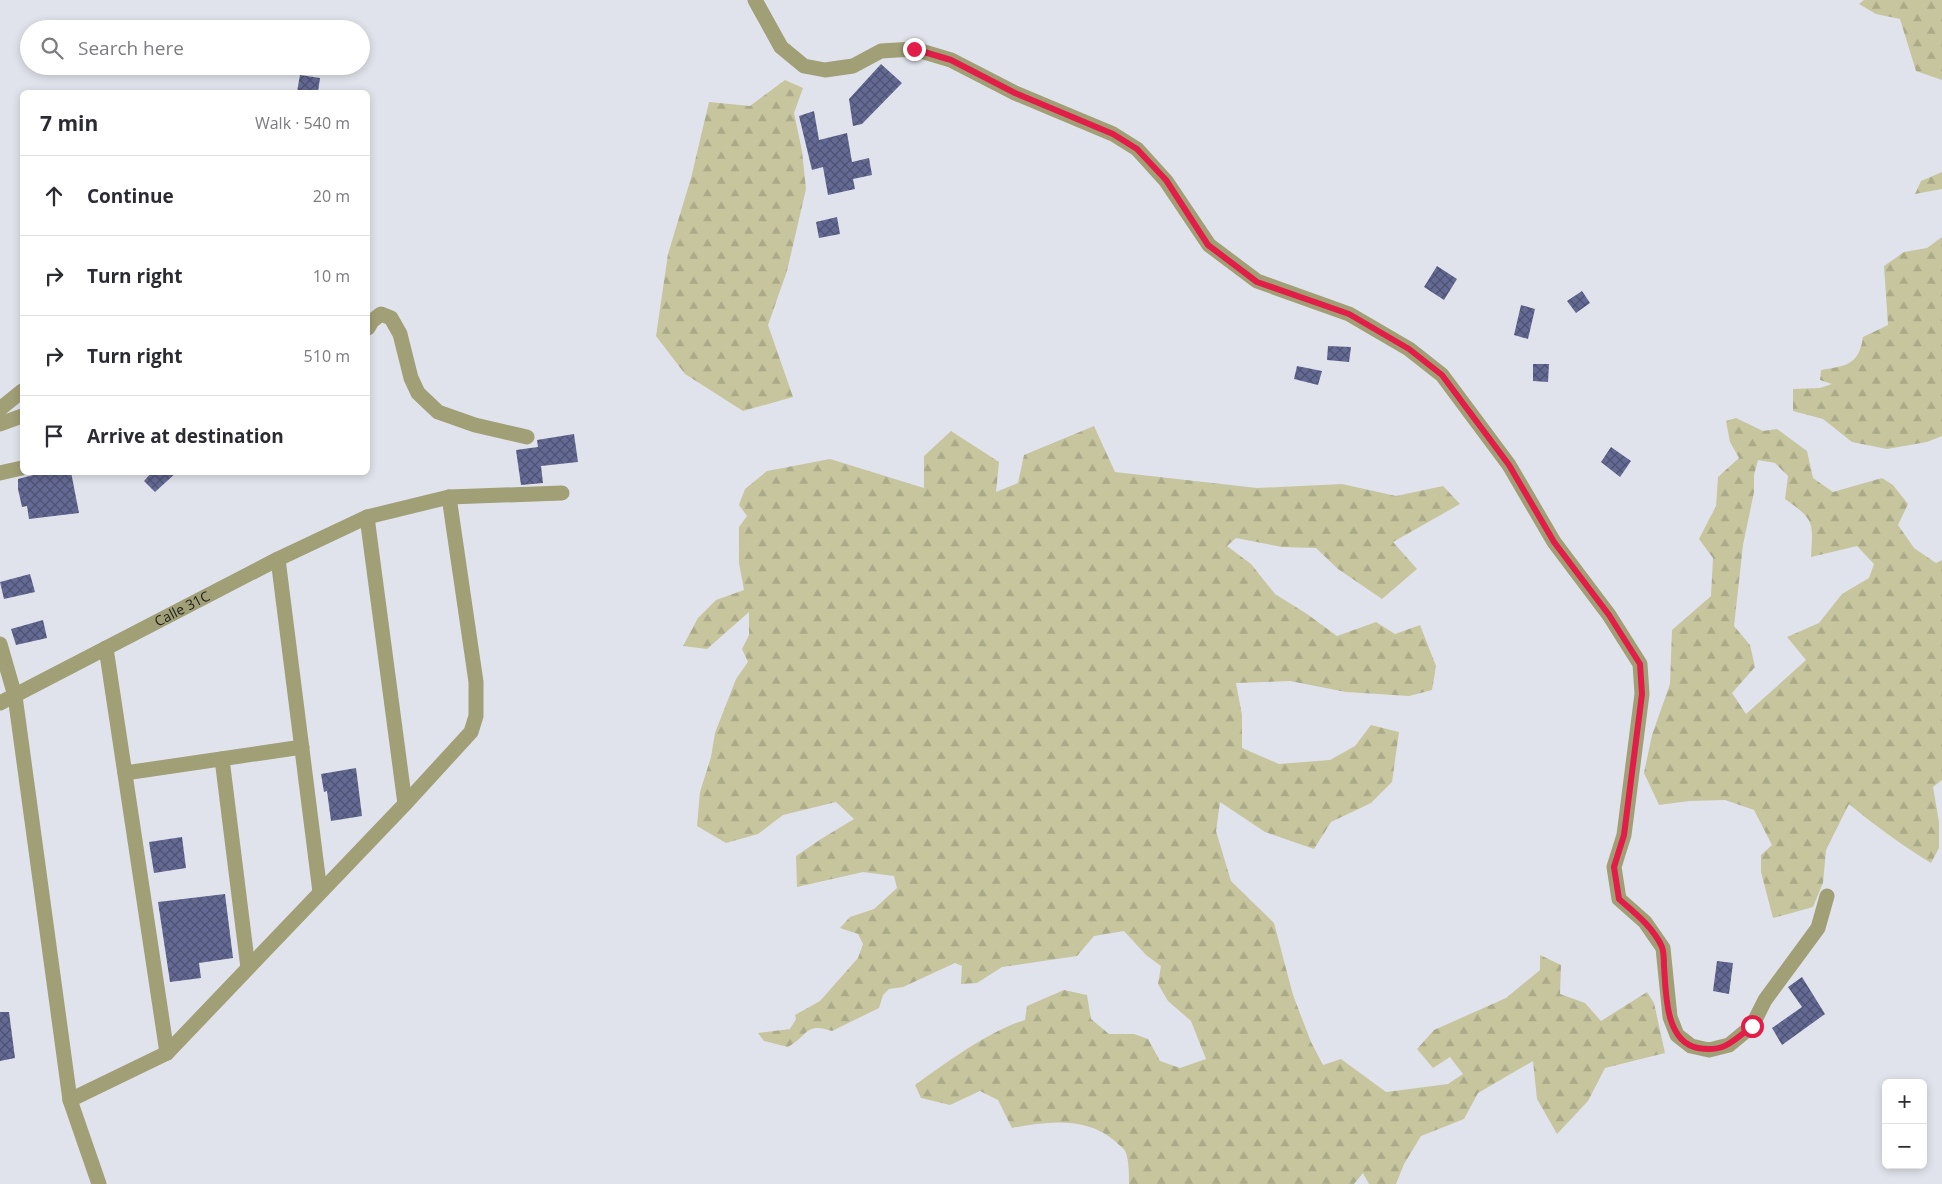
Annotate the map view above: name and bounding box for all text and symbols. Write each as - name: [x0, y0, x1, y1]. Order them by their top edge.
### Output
- search box: [20, 20, 370, 75]
- icon: search: [38, 34, 66, 62]
- text: Search here: [78, 35, 184, 61]
- route end: [903, 38, 926, 61]
- text: 7 min: [40, 109, 98, 137]
- text: Walk · 540 m: [255, 112, 350, 134]
- icon: ahead: [40, 182, 68, 210]
- text: Continue: [87, 183, 174, 209]
- text: 20 m: [313, 185, 350, 207]
- icon: right: [40, 262, 68, 290]
- text: Turn right: [87, 263, 182, 289]
- text: 10 m: [313, 265, 350, 287]
- icon: right: [40, 342, 68, 370]
- text: Turn right: [87, 343, 182, 369]
- text: 510 m: [304, 345, 350, 367]
- icon: arrive: [40, 422, 68, 450]
- text: Arrive at destination: [87, 423, 284, 449]
- street label: Calle 31C: [151, 586, 213, 631]
- route start: [1741, 1015, 1764, 1038]
- map controls: [1882, 1079, 1927, 1169]
- button: +: [1882, 1079, 1927, 1124]
- button: −: [1882, 1124, 1927, 1169]

